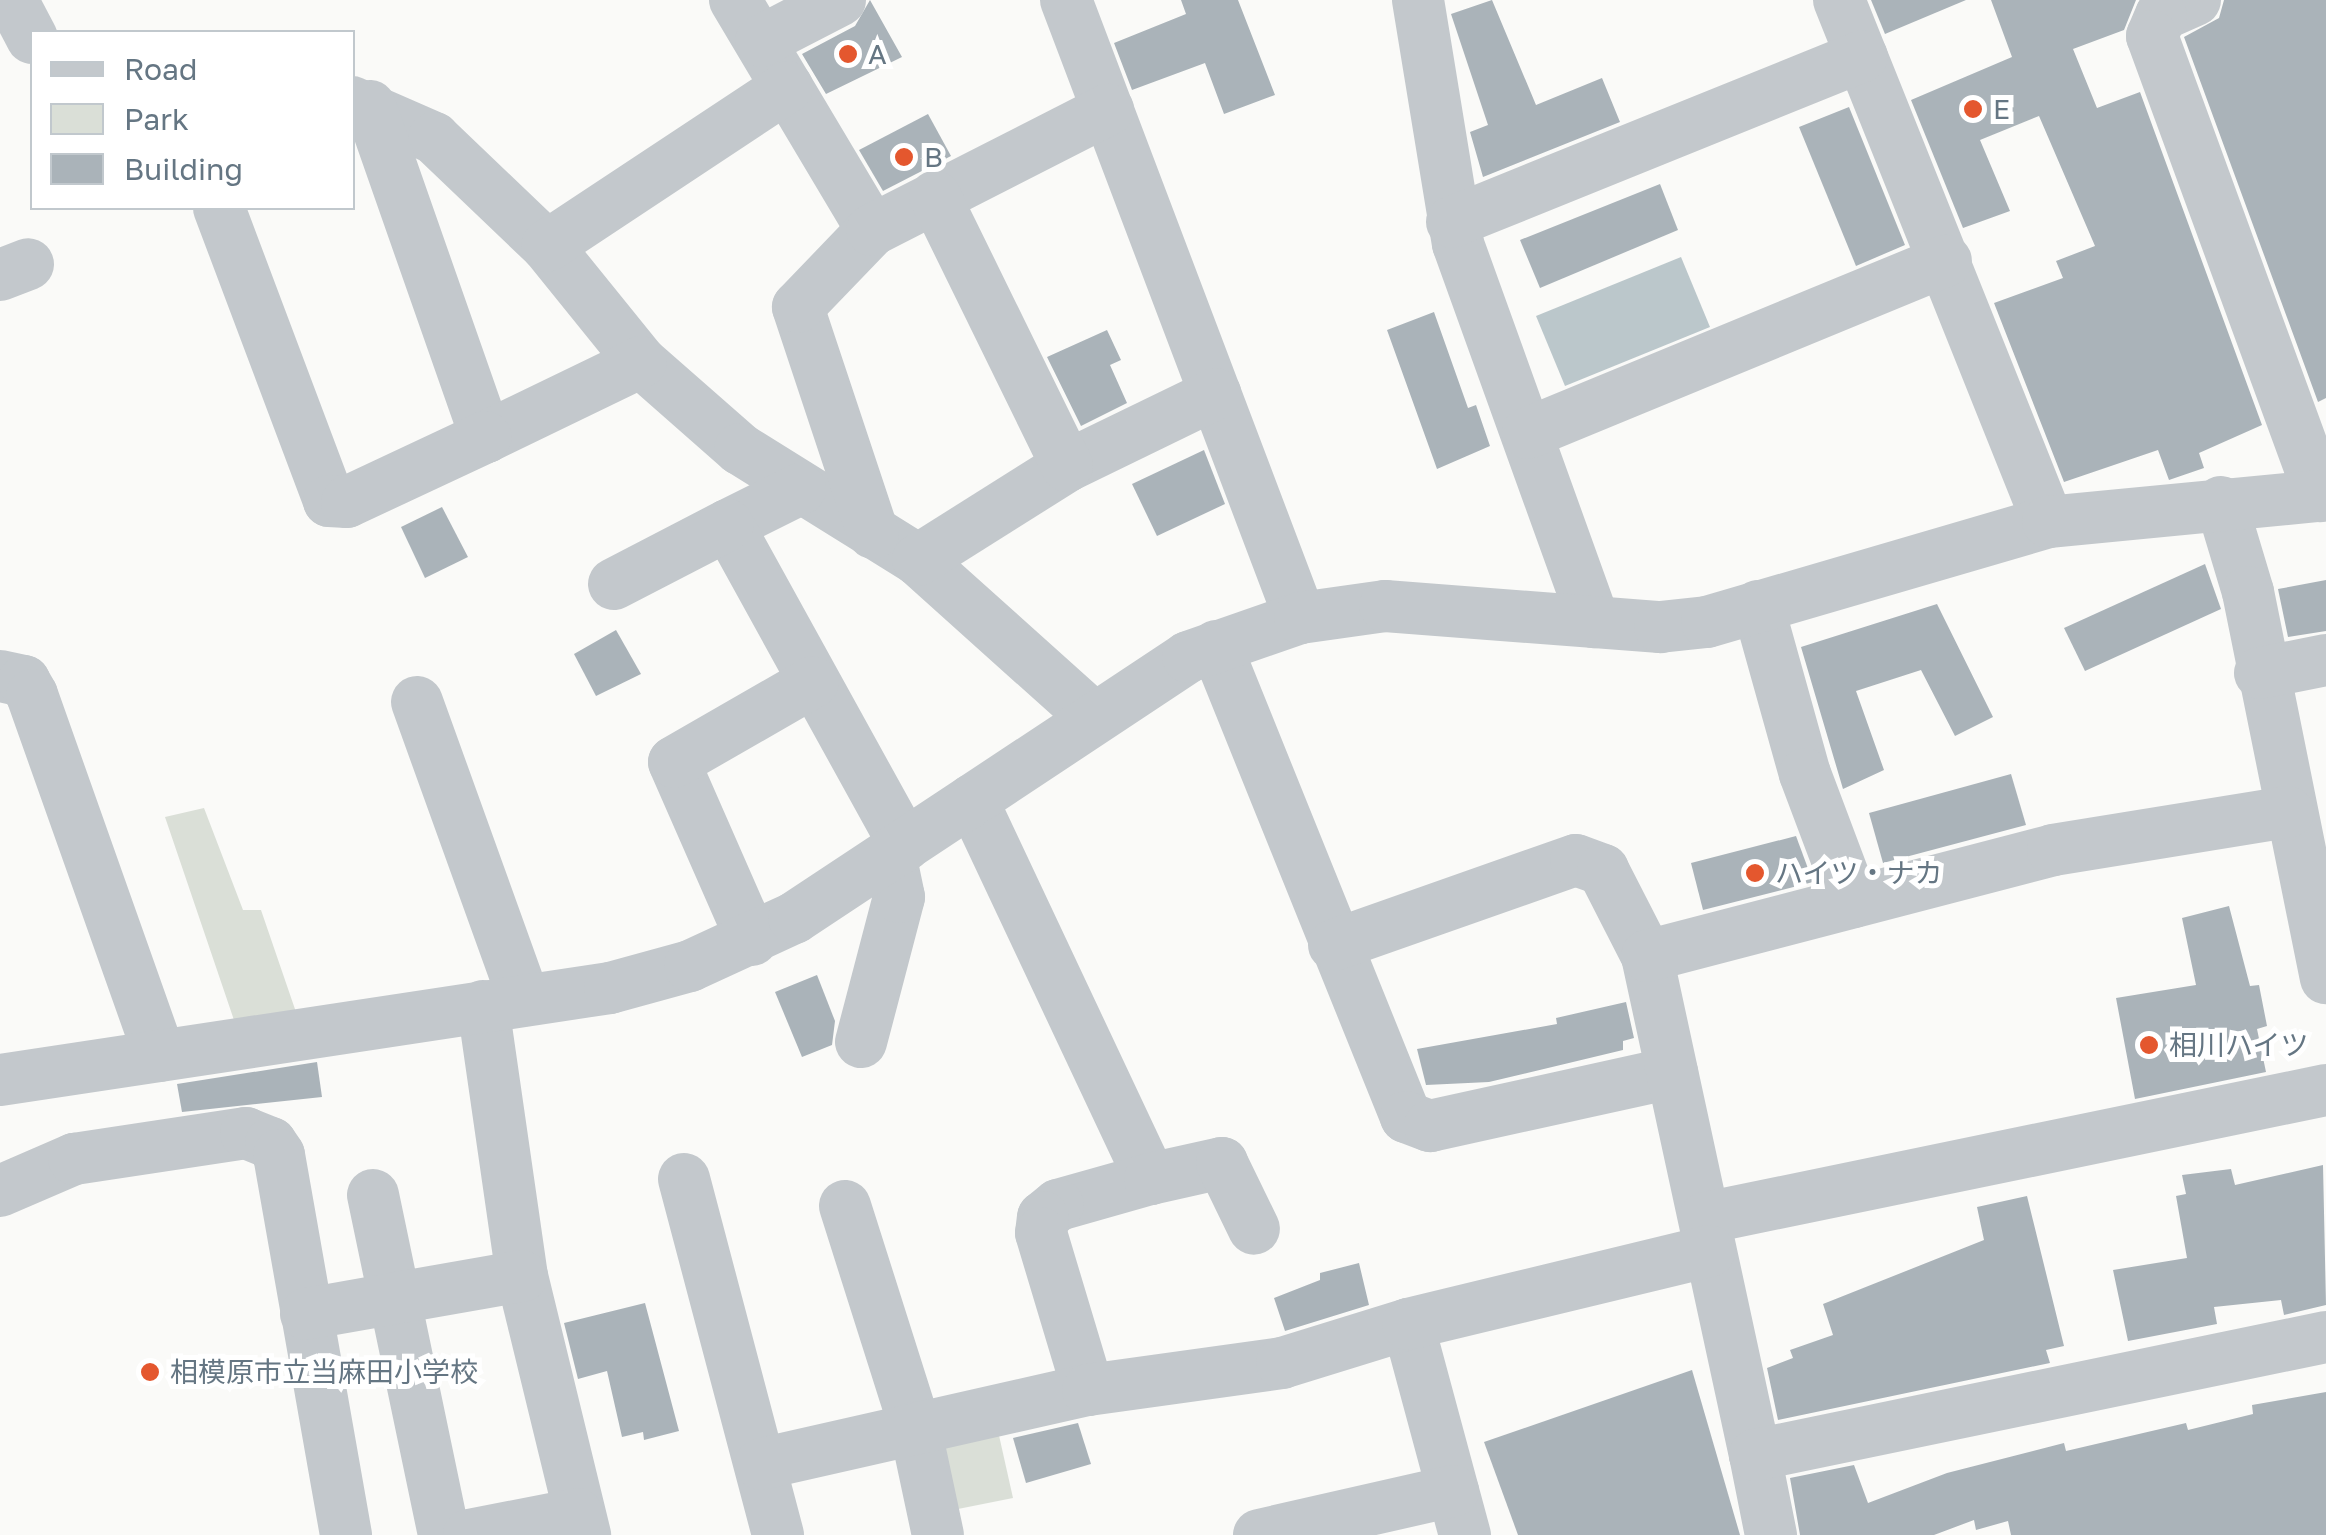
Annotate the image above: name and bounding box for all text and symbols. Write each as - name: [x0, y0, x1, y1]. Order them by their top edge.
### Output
- legend: [30, 30, 355, 210]
- place label: A: [868, 37, 887, 71]
- marker: A: [837, 43, 859, 65]
- text: Road: [124, 51, 198, 87]
- place label: E: [1993, 92, 2010, 126]
- marker: E: [1962, 98, 1984, 120]
- text: Park: [124, 101, 189, 137]
- place label: B: [924, 140, 943, 174]
- marker: B: [893, 146, 915, 168]
- text: Building: [124, 151, 243, 187]
- place label: ハイツ・ナカ: [1775, 856, 1943, 890]
- marker: ハイツ・ナカ: [1744, 862, 1766, 884]
- place label: 相川ハイツ: [2169, 1028, 2309, 1062]
- marker: 相川ハイツ: [2138, 1034, 2160, 1056]
- place label: 相模原市立当麻田小学校: [170, 1355, 478, 1389]
- marker: 相模原市立当麻田小学校: [139, 1361, 161, 1383]

